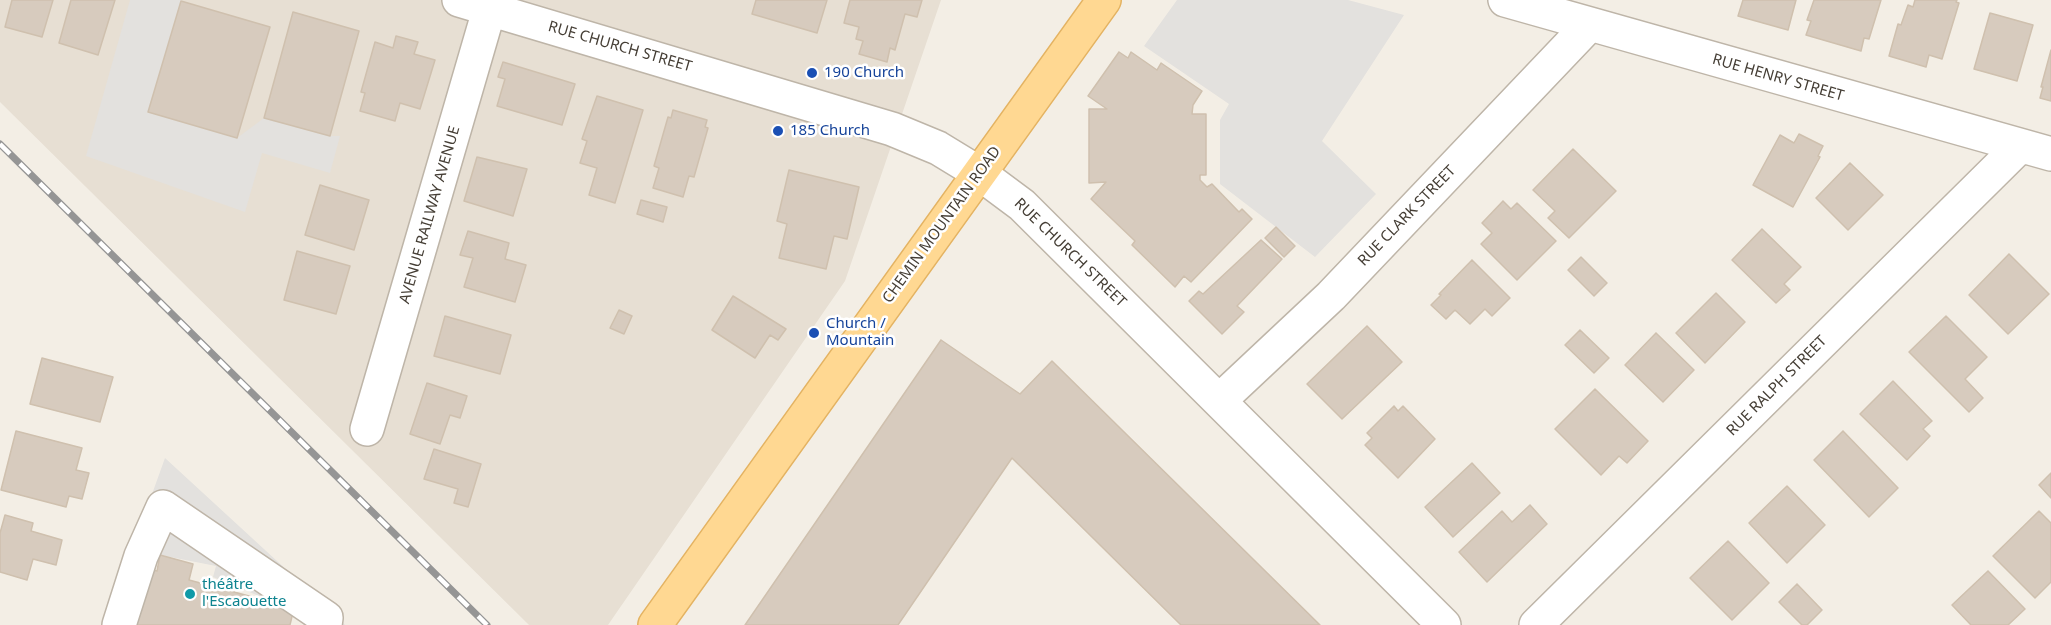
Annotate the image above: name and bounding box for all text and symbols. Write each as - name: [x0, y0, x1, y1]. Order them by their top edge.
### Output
- street label: RUE CHURCH STREET: [546, 18, 694, 76]
- street label: RUE HENRY STREET: [1710, 51, 1846, 105]
- place label: 190 Church: [824, 64, 904, 82]
- marker: 190 Church: [805, 66, 819, 80]
- place label: 185 Church: [790, 122, 870, 140]
- street label: AVENUE RAILWAY AVENUE: [396, 124, 464, 306]
- marker: 185 Church: [771, 124, 785, 138]
- street label: CHEMIN MOUNTAIN ROAD: [879, 143, 1005, 307]
- street label: RUE CLARK STREET: [1354, 162, 1460, 270]
- street label: RUE CHURCH STREET: [1010, 195, 1130, 311]
- place label: Church / Mountain: [826, 315, 894, 350]
- marker: Church / Mountain: [807, 326, 821, 340]
- street label: RUE RALPH STREET: [1723, 332, 1831, 440]
- place label: théâtre l'Escaouette: [202, 576, 286, 611]
- marker: théâtre l'Escaouette: [183, 587, 197, 601]

